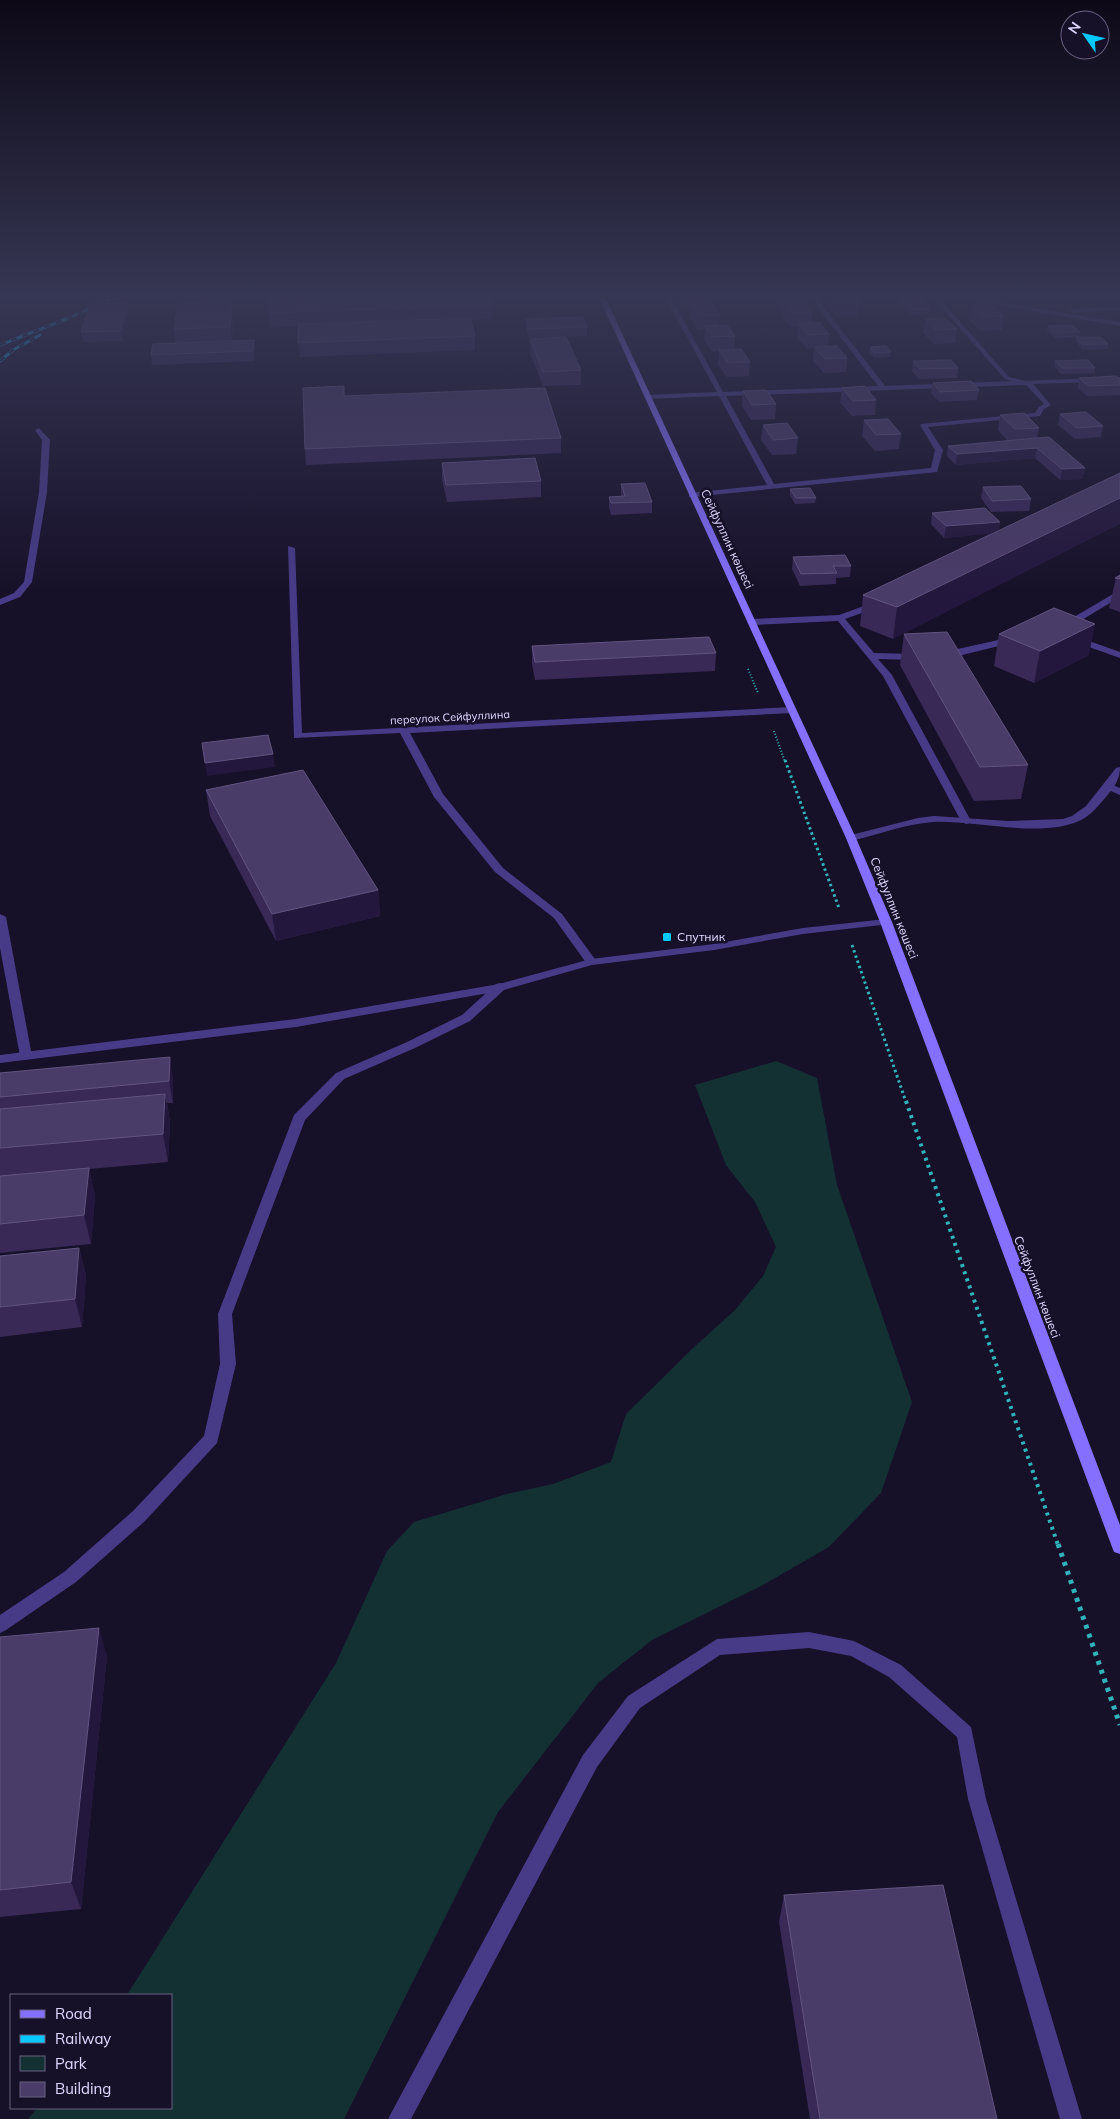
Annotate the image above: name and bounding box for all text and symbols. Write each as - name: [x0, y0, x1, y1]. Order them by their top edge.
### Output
- north arrow: [1060, 10, 1110, 60]
- text: N: [1064, 18, 1085, 37]
- street label: Сейфуллин көшесі: [698, 487, 757, 591]
- street label: переулок Сейфуллина: [390, 707, 510, 727]
- street label: Сейфуллин көшесі: [867, 855, 922, 961]
- place label: Спутник: [677, 929, 726, 944]
- marker: Спутник: [661, 931, 673, 943]
- street label: Сейфуллин көшесі: [1011, 1234, 1064, 1340]
- legend: [10, 1994, 172, 2109]
- text: Road: [55, 2004, 92, 2023]
- text: Railway: [55, 2029, 111, 2048]
- text: Park: [55, 2054, 87, 2073]
- text: Building: [55, 2079, 111, 2098]

